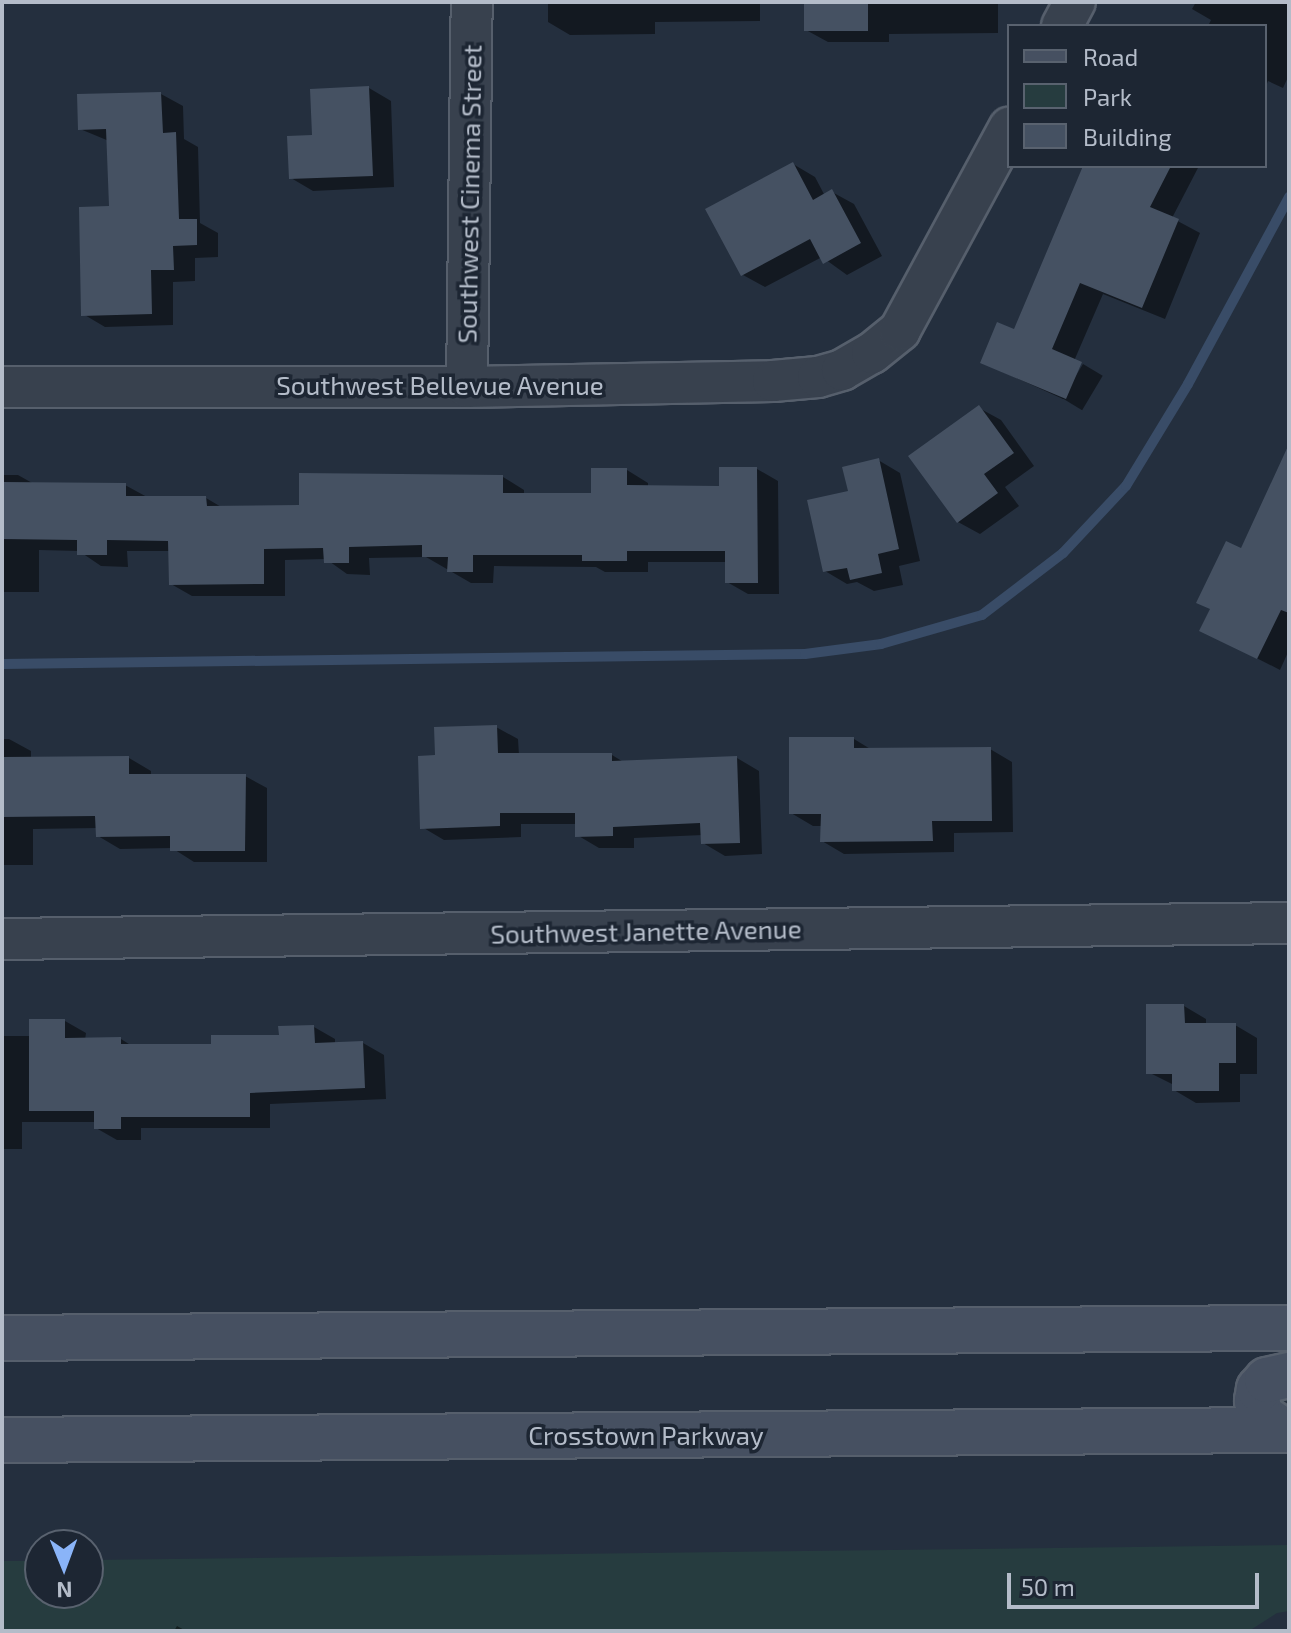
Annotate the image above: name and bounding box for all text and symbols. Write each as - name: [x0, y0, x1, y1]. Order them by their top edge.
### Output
- legend: [1007, 24, 1267, 168]
- text: Road: [1083, 42, 1138, 71]
- street label: Southwest Cinema Street: [451, 44, 487, 344]
- text: Park: [1083, 82, 1132, 111]
- text: Building: [1083, 122, 1172, 151]
- street label: Southwest Bellevue Avenue: [276, 369, 604, 401]
- street label: Southwest Janette Avenue: [490, 913, 802, 949]
- street label: Crosstown Parkway: [528, 1419, 764, 1451]
- north arrow: [24, 1529, 104, 1609]
- scale bar: [1011, 1557, 1263, 1607]
- text: 50 m: [1021, 1572, 1075, 1601]
- text: N: [56, 1578, 73, 1604]

